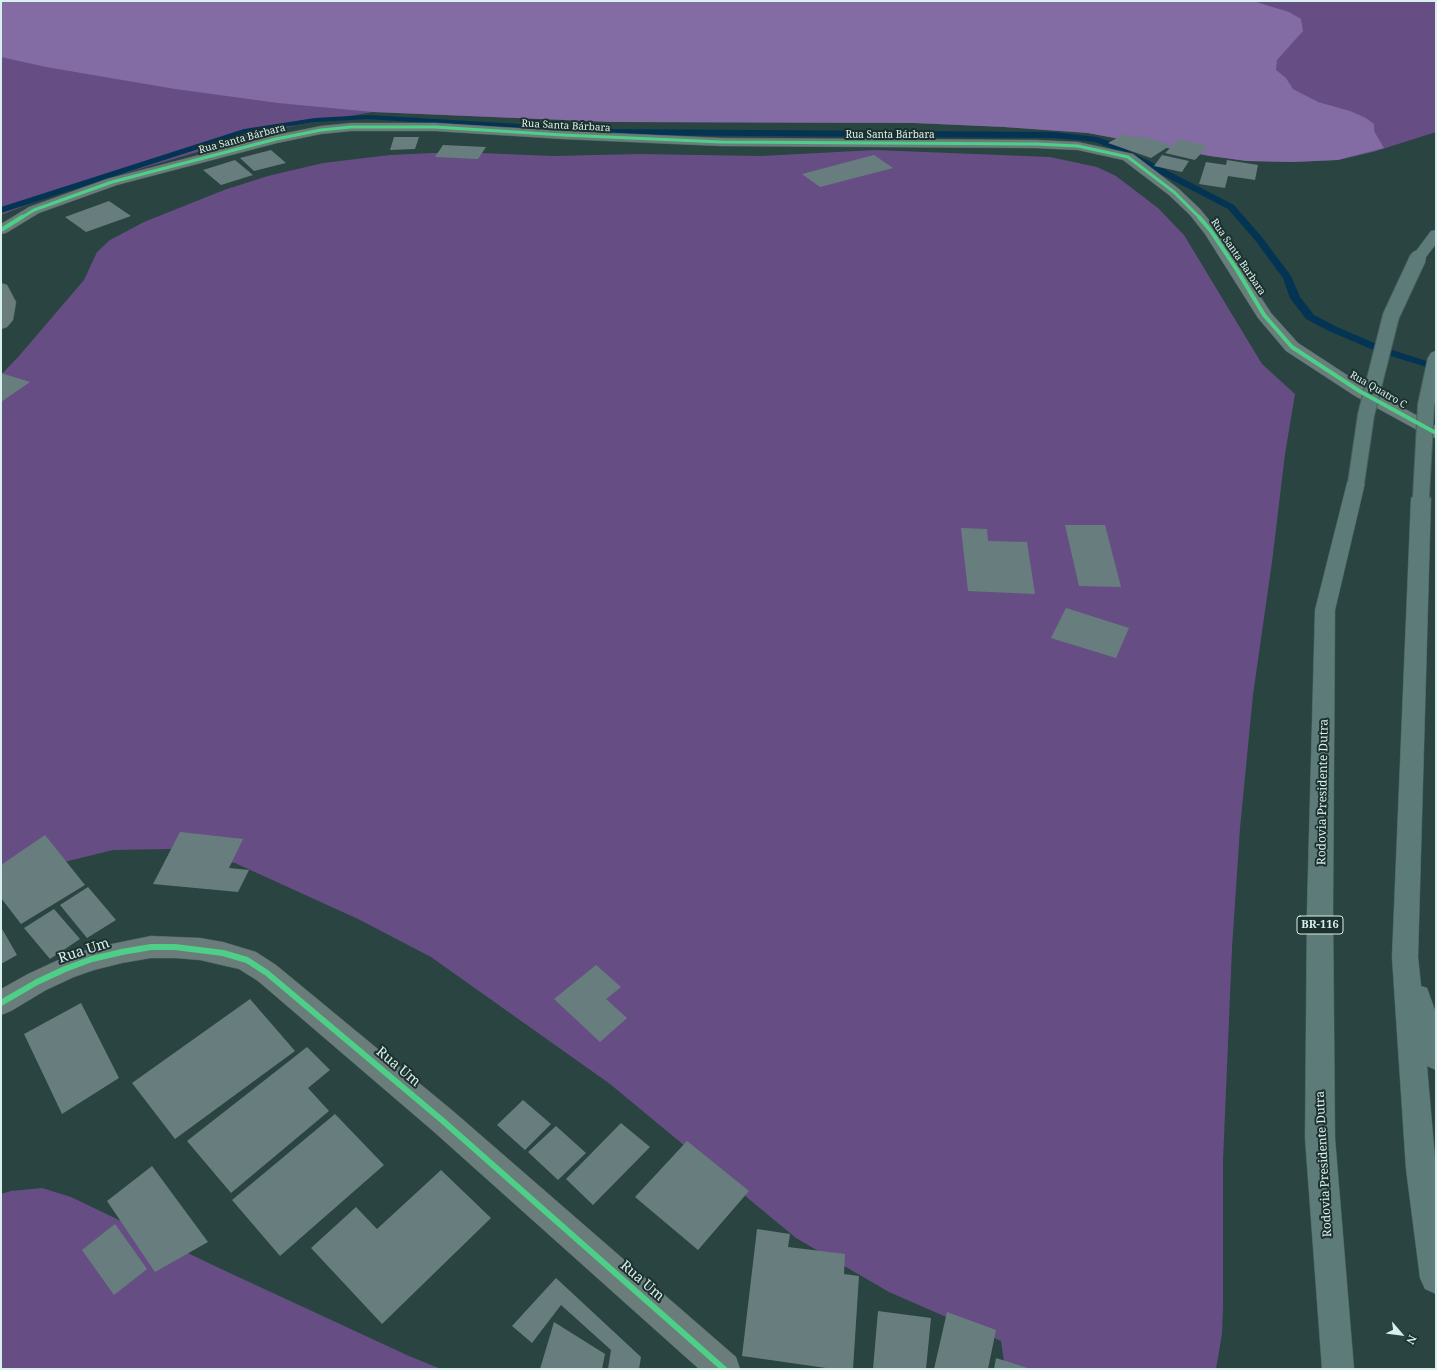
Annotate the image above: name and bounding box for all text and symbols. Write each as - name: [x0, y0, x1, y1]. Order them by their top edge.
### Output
- street label: Rua Santa Bárbara: [521, 118, 611, 134]
- street label: Rua Santa Bárbara: [197, 122, 287, 156]
- street label: Rua Santa Bárbara: [845, 129, 935, 141]
- street label: Rua Santa Barbara: [1208, 217, 1268, 297]
- street label: Rua Quatro C: [1348, 369, 1408, 411]
- street label: Rodovia Presidente Dutra: [1315, 719, 1331, 865]
- road number: BR-116: [1297, 916, 1343, 934]
- street label: Rua Um: [56, 935, 112, 967]
- street label: Rua Um: [372, 1044, 424, 1090]
- street label: Rodovia Presidente Dutra: [1313, 1091, 1335, 1237]
- street label: Rua Um: [617, 1257, 667, 1305]
- north arrow: [1381, 1314, 1421, 1354]
- text: N: [1403, 1333, 1421, 1347]

